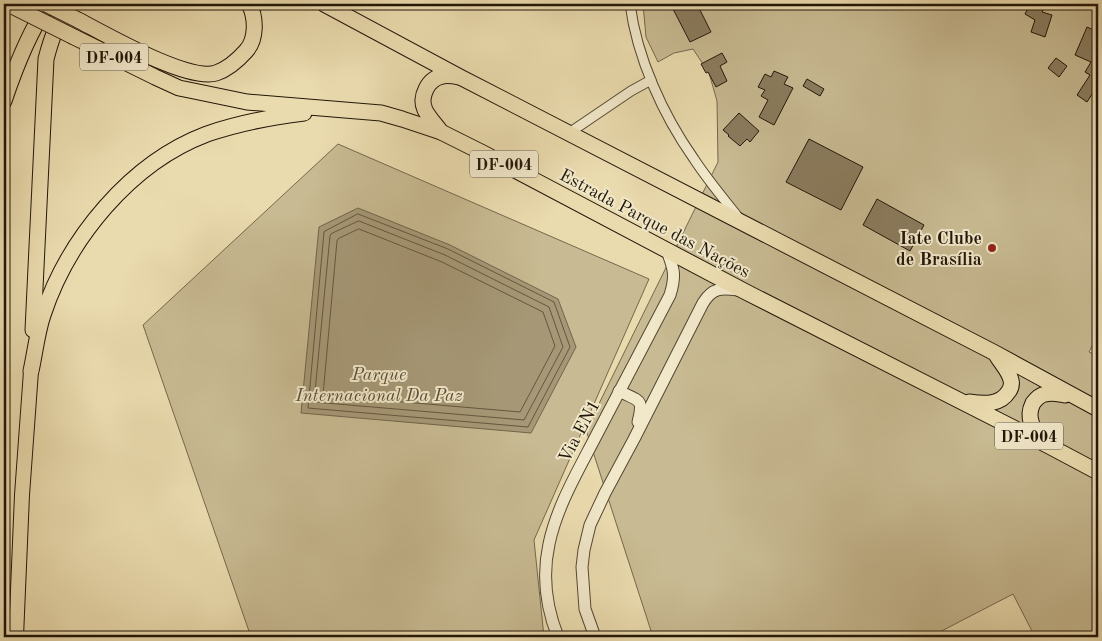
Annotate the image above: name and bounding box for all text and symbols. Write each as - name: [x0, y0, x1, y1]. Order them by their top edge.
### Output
- road number: DF-004: [80, 44, 148, 70]
- road number: DF-004: [470, 150, 538, 178]
- street label: Estrada Parque das Nações: [556, 166, 753, 282]
- place label: Iate Clube de Brasília: [896, 230, 982, 269]
- marker: Iate Clube de Brasília: [986, 242, 998, 254]
- park label: Parque Internacional Da Paz: [294, 366, 463, 405]
- street label: Via EN1: [556, 397, 604, 466]
- road number: DF-004: [995, 422, 1063, 450]

